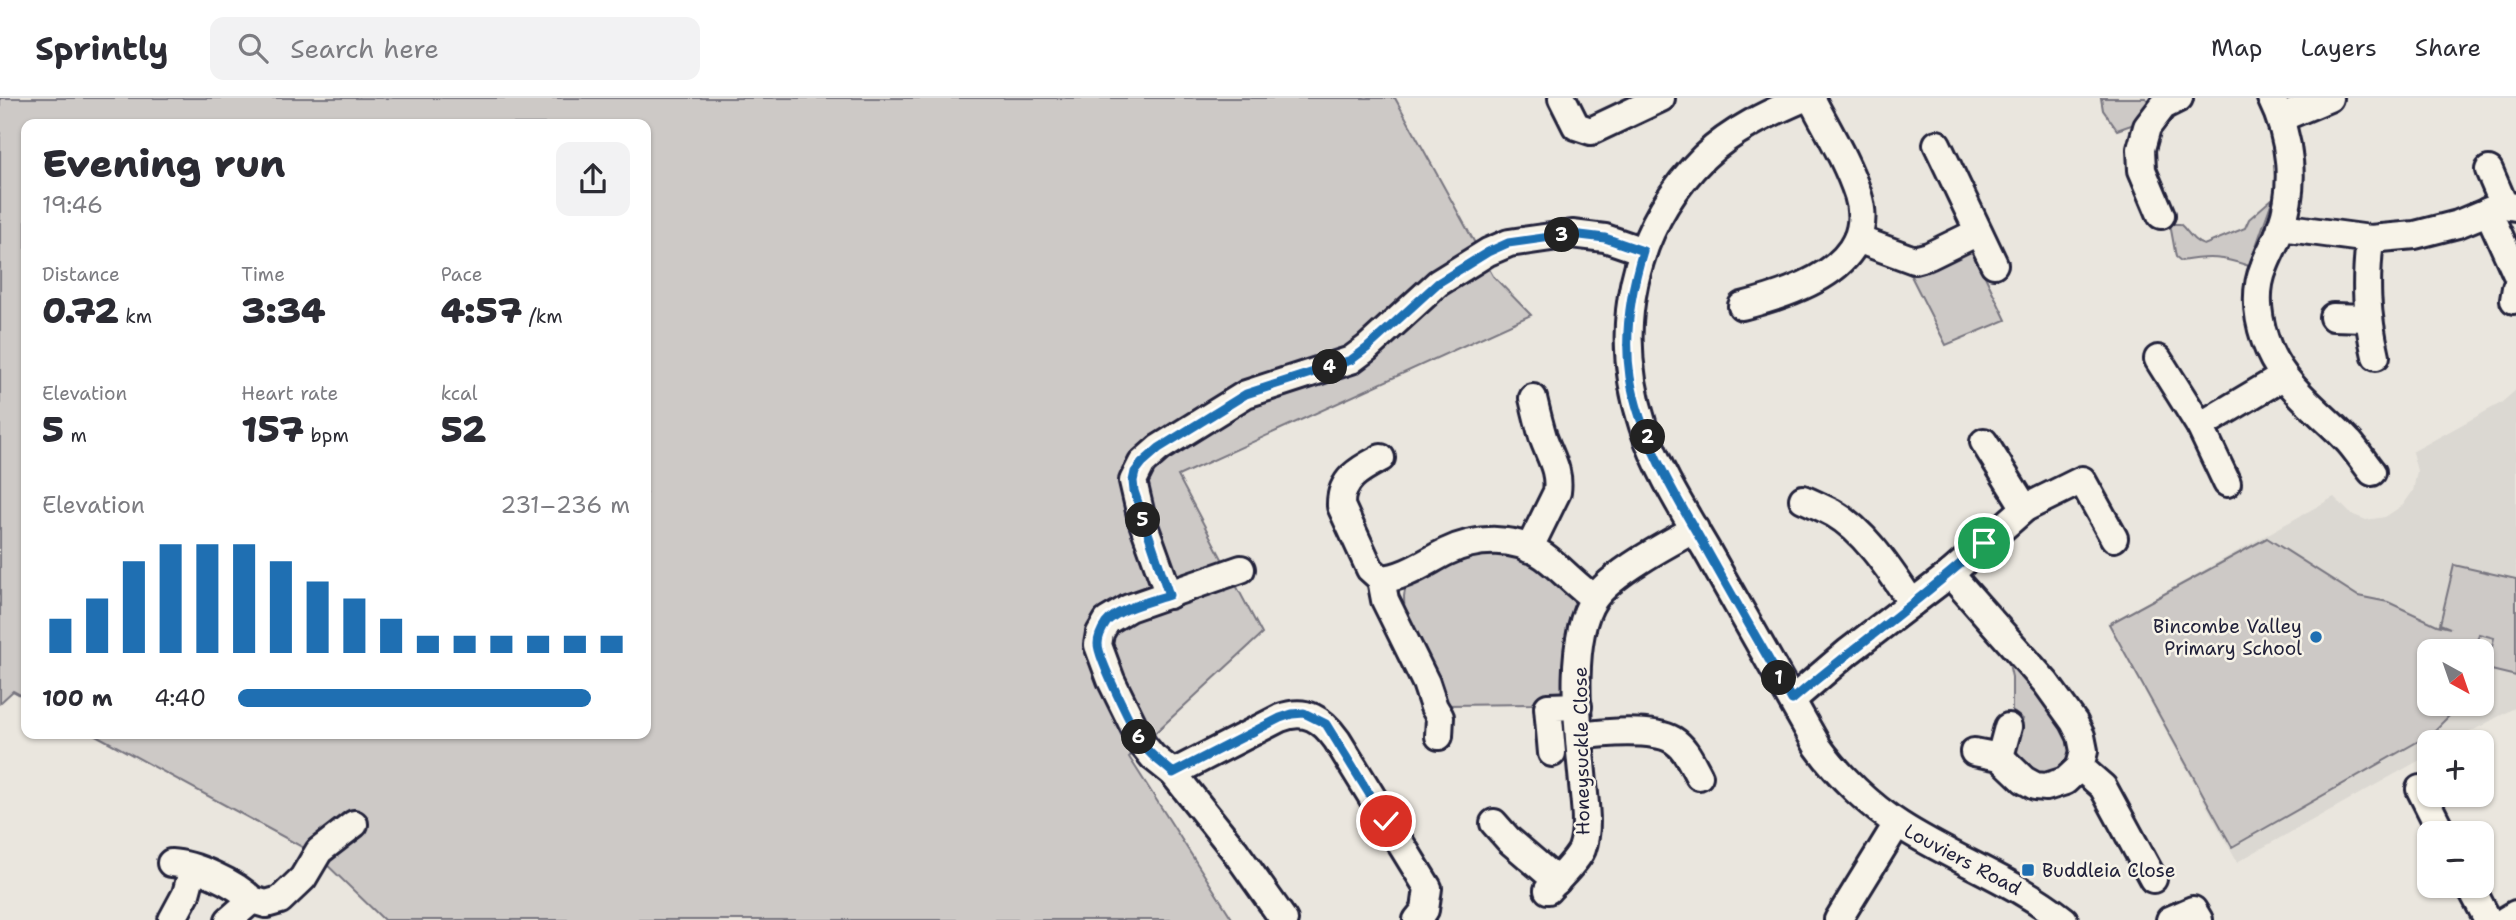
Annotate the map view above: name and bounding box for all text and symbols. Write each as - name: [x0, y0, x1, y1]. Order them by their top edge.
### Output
- search box: [210, 17, 700, 80]
- text: Sprintly: [35, 26, 168, 71]
- icon: search: [234, 29, 272, 67]
- text: Search here: [290, 31, 439, 66]
- text: Map: [2211, 32, 2262, 64]
- text: Layers: [2300, 32, 2377, 64]
- text: Share: [2415, 32, 2481, 64]
- text: Evening run: [42, 138, 285, 189]
- button: share: [556, 142, 630, 216]
- text: 19:46: [42, 190, 103, 220]
- pin: 3: [1544, 218, 1580, 252]
- text: 3: [1555, 222, 1568, 247]
- text: Distance: [42, 262, 120, 287]
- text: Time: [241, 262, 285, 287]
- text: Pace: [441, 262, 482, 287]
- text: 0.72: [42, 287, 119, 334]
- text: 3:34: [241, 287, 325, 334]
- text: 4:57: [441, 287, 522, 334]
- text: km: [119, 304, 152, 329]
- text: /km: [522, 304, 563, 329]
- pin: 4: [1312, 350, 1348, 384]
- text: 4: [1323, 354, 1336, 379]
- text: Elevation: [42, 381, 127, 406]
- text: Heart rate: [241, 381, 338, 406]
- text: kcal: [441, 381, 478, 406]
- text: 5: [42, 406, 64, 453]
- text: 157: [241, 406, 304, 453]
- text: 52: [441, 406, 486, 453]
- pin: 2: [1630, 420, 1666, 454]
- text: m: [64, 423, 87, 448]
- text: bpm: [304, 423, 349, 448]
- text: 2: [1641, 424, 1654, 449]
- text: Elevation: [42, 490, 145, 520]
- text: 231–236 m: [500, 490, 630, 520]
- pin: 5: [1126, 502, 1160, 538]
- text: 5: [1137, 507, 1148, 532]
- pin: [1954, 513, 2014, 573]
- icon: arrive: [1965, 524, 2003, 562]
- place label: Bincombe Valley Primary School: [2153, 614, 2302, 661]
- marker: Bincombe Valley Primary School: [2308, 629, 2324, 645]
- north arrow: [2417, 639, 2494, 716]
- map controls: [2417, 639, 2494, 898]
- pin: 1: [1762, 660, 1796, 696]
- text: 1: [1774, 665, 1783, 690]
- street label: Honeysuckle Close: [1568, 666, 1595, 836]
- text: 100 m: [42, 683, 113, 713]
- text: 4:40: [154, 683, 206, 713]
- pin: 6: [1122, 720, 1156, 754]
- text: 6: [1132, 724, 1145, 749]
- button: +: [2417, 730, 2494, 807]
- pin: [1356, 791, 1416, 851]
- icon: check: [1367, 802, 1405, 840]
- street label: Louviers Road: [1900, 818, 2026, 901]
- button: −: [2417, 821, 2494, 898]
- place label: Buddleia Close: [2042, 858, 2175, 883]
- marker: Buddleia Close: [2020, 862, 2036, 878]

